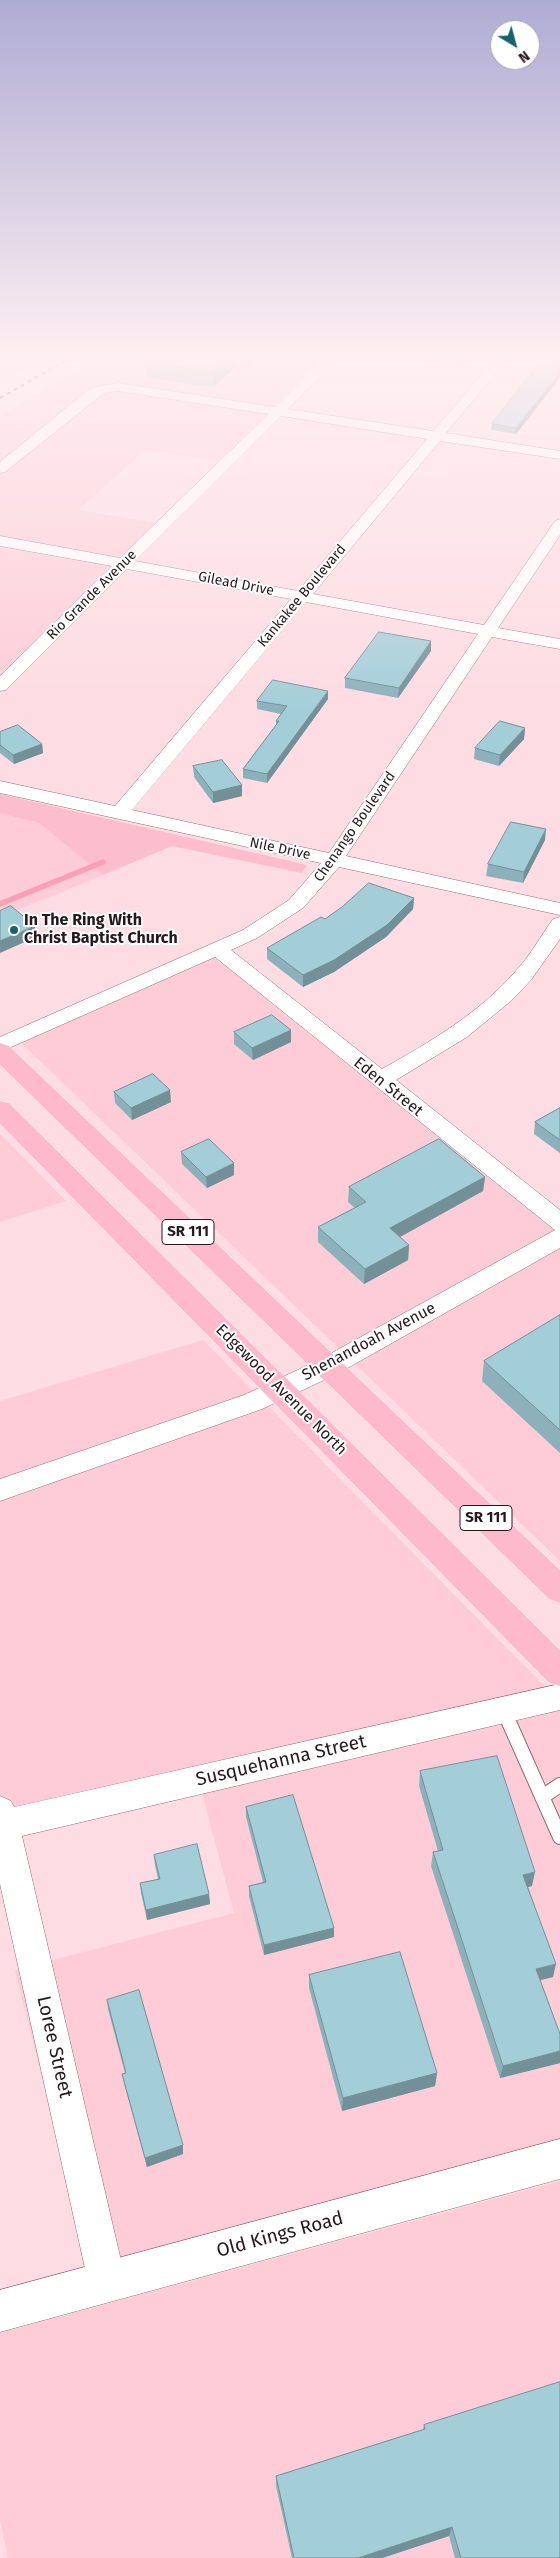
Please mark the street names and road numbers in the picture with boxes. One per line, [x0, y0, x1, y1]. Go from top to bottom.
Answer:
street label: Kankakee Boulevard [254, 541, 350, 651]
street label: Rio Grande Avenue [44, 547, 140, 643]
street label: Gilead Drive [197, 568, 275, 600]
street label: Chenango Boulevard [311, 769, 399, 885]
street label: Nile Drive [248, 834, 312, 864]
street label: Eden Street [349, 1053, 427, 1121]
road number: SR 111 [162, 1220, 214, 1244]
street label: Shenandoah Avenue [299, 1299, 439, 1385]
street label: Edgewood Avenue North [211, 1320, 351, 1460]
road number: SR 111 [460, 1506, 512, 1530]
street label: Susquehanna Street [194, 1730, 368, 1792]
street label: Loree Street [31, 1994, 77, 2100]
street label: Old Kings Road [214, 2207, 346, 2263]

